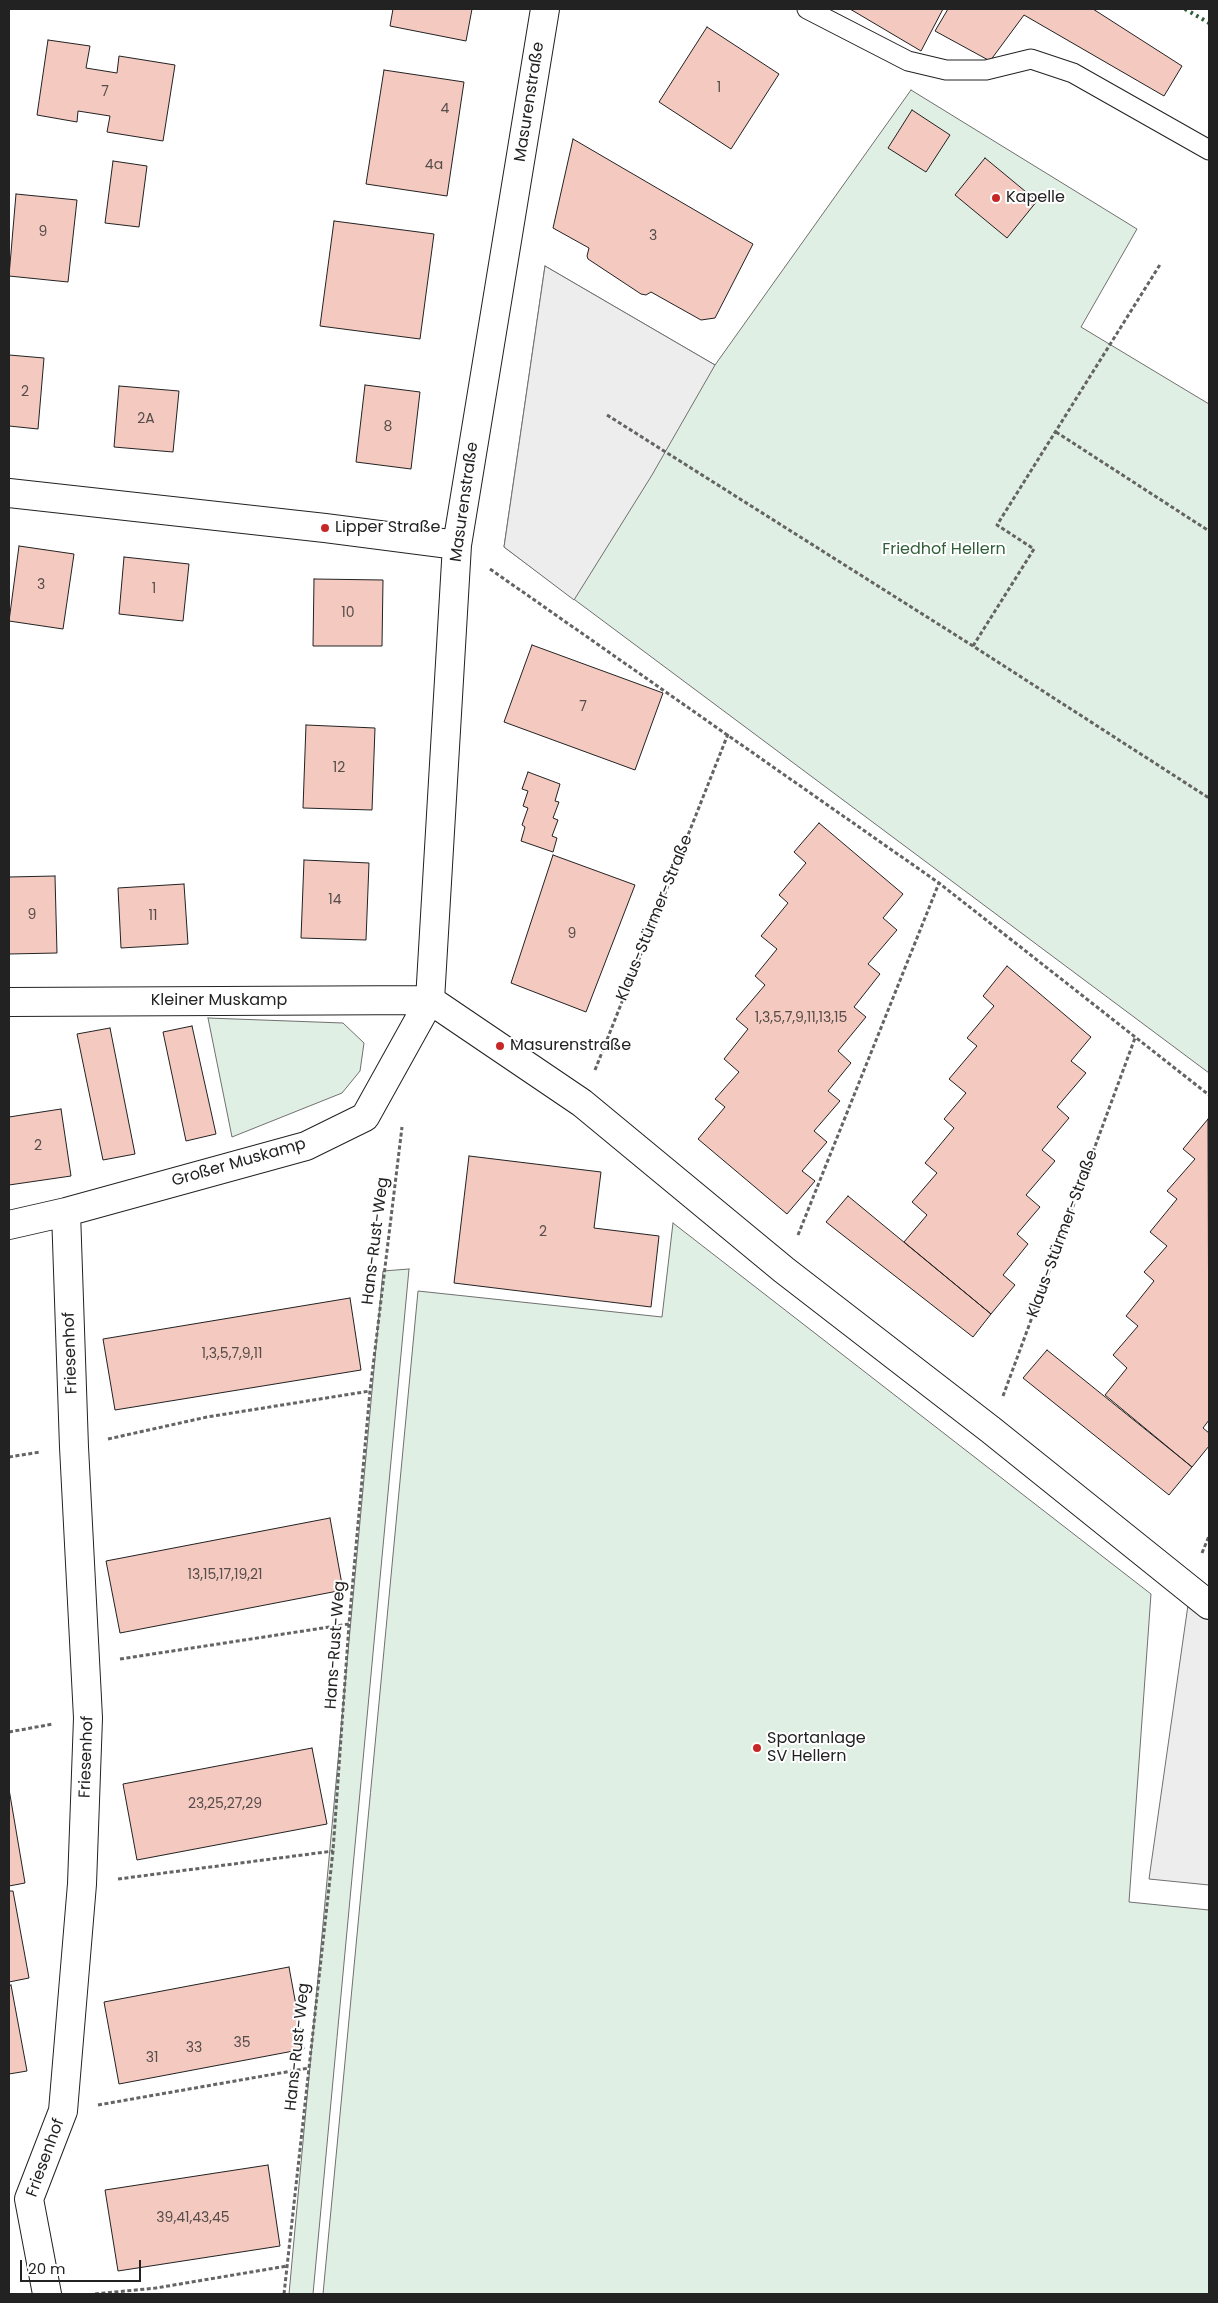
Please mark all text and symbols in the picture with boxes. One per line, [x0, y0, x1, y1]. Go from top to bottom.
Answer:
street label: Masurenstraße [511, 41, 549, 163]
house number: 1 [717, 80, 721, 96]
house number: 7 [101, 84, 109, 100]
house number: 4 [441, 101, 449, 117]
house number: 4a [425, 157, 443, 173]
place label: Kapelle [1006, 188, 1065, 208]
marker: Kapelle [990, 192, 1002, 204]
house number: 9 [39, 224, 47, 240]
house number: 3 [649, 228, 657, 244]
house number: 2 [21, 384, 29, 400]
house number: 2A [137, 411, 155, 427]
house number: 8 [384, 419, 392, 435]
street label: Masurenstraße [447, 441, 483, 563]
place label: Lipper Straße [335, 518, 440, 538]
marker: Lipper Straße [319, 522, 331, 534]
park label: Friedhof Hellern [882, 540, 1006, 560]
house number: 3 [37, 577, 45, 593]
house number: 1 [152, 581, 156, 597]
house number: 10 [341, 605, 355, 621]
house number: 7 [579, 699, 587, 715]
house number: 12 [333, 760, 345, 776]
street label: Klaus-Stürmer-Straße [613, 832, 697, 1004]
house number: 14 [328, 892, 342, 908]
house number: 9 [28, 907, 36, 923]
house number: 11 [149, 908, 157, 924]
house number: 9 [568, 926, 576, 942]
street label: Kleiner Muskamp [151, 991, 287, 1011]
house number: 1,3,5,7,9,11,13,15 [755, 1010, 847, 1026]
place label: Masurenstraße [510, 1036, 631, 1056]
marker: Masurenstraße [494, 1040, 506, 1052]
street label: Großer Muskamp [170, 1135, 308, 1191]
house number: 2 [34, 1138, 42, 1154]
street label: Klaus-Stürmer-Straße [1024, 1147, 1102, 1321]
street label: Hans-Rust-Weg [359, 1176, 393, 1306]
house number: 2 [539, 1224, 547, 1240]
street label: Friesenhof [60, 1312, 82, 1394]
house number: 1,3,5,7,9,11 [202, 1346, 262, 1362]
house number: 13,15,17,19,21 [187, 1567, 263, 1583]
street label: Hans-Rust-Weg [322, 1580, 350, 1710]
street label: Friesenhof [76, 1716, 98, 1798]
place label: Sportanlage SV Hellern [767, 1729, 866, 1767]
marker: Sportanlage SV Hellern [751, 1742, 763, 1754]
house number: 23,25,27,29 [188, 1796, 262, 1812]
street label: Hans-Rust-Weg [282, 1982, 314, 2112]
house number: 35 [233, 2035, 251, 2051]
house number: 33 [186, 2040, 202, 2056]
house number: 31 [146, 2050, 158, 2066]
street label: Friesenhof [23, 2116, 69, 2200]
house number: 39,41,43,45 [156, 2210, 230, 2226]
scale bar [22, 2250, 144, 2282]
text: 20 m [28, 2258, 66, 2279]

